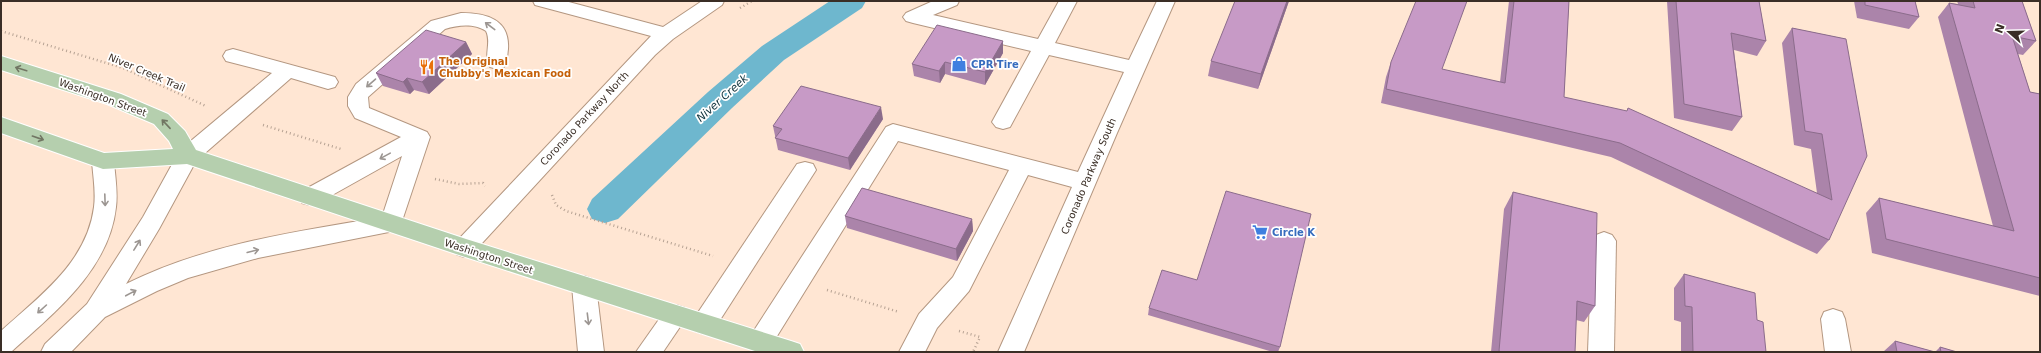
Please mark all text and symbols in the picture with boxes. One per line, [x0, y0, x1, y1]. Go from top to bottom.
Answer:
north arrow [1989, 12, 2029, 52]
one-way arrow [485, 22, 496, 31]
text: N [1992, 22, 2008, 35]
street label: Niver Creek Trail [107, 51, 187, 94]
shop icon: CPR Tire [950, 55, 968, 73]
place label: The Original Chubby's Mexican Food [439, 56, 571, 79]
restaurant icon: The Original Chubby's Mexican Food [418, 58, 436, 76]
place label: CPR Tire [971, 59, 1019, 70]
one-way arrow [14, 65, 27, 72]
street label: Coronado Parkway North [538, 69, 631, 168]
water label: Niver Creek [694, 71, 751, 125]
street label: Washington Street [58, 77, 148, 118]
one-way arrow [365, 78, 376, 87]
street label: Coronado Parkway South [1059, 116, 1118, 236]
one-way arrow [161, 119, 171, 129]
one-way arrow [31, 135, 44, 142]
one-way arrow [379, 153, 391, 160]
one-way arrow [101, 193, 108, 206]
supermarket icon: Circle K [1251, 223, 1269, 241]
place label: Circle K [1272, 227, 1316, 238]
street label: Washington Street [443, 237, 535, 276]
one-way arrow [134, 239, 142, 251]
one-way arrow [247, 247, 260, 254]
one-way arrow [125, 288, 137, 296]
one-way arrow [37, 304, 47, 313]
one-way arrow [584, 312, 591, 325]

